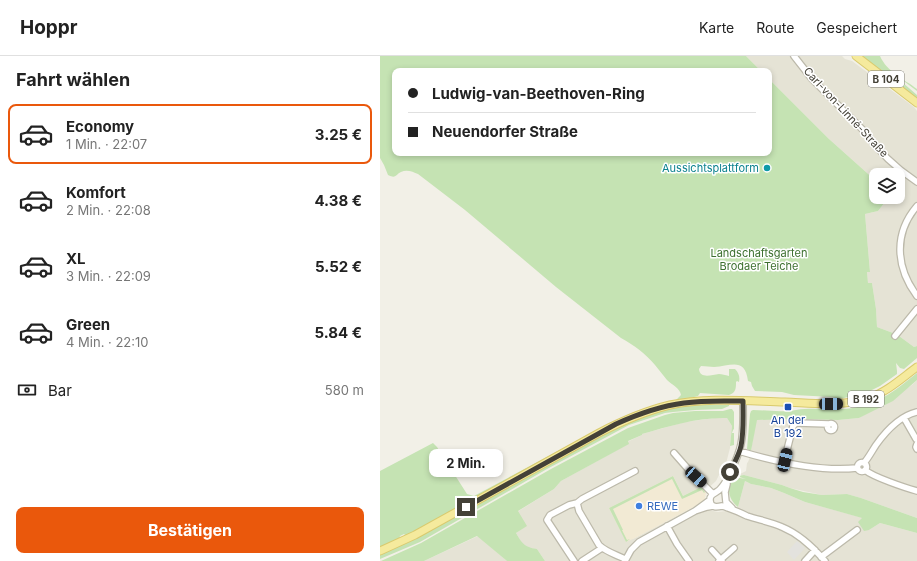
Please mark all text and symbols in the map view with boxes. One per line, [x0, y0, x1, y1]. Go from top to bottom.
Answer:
text: Hoppr [20, 16, 78, 39]
text: Karte [699, 19, 734, 36]
text: Route [756, 19, 794, 36]
text: Gespeichert [816, 19, 897, 36]
street label: Carl-von-Linné-Straße [801, 64, 891, 160]
text: Fahrt wählen [16, 69, 130, 90]
road number: B 104 [868, 71, 904, 87]
text: Ludwig-van-Beethoven-Ring [432, 84, 645, 103]
icon: car [18, 116, 54, 152]
text: Economy [66, 117, 134, 136]
text: Neuendorfer Straße [432, 122, 578, 141]
text: 3.25 € [315, 125, 362, 144]
text: 1 Min. · 22:07 [66, 136, 147, 152]
place label: Aussichtsplattform [662, 161, 759, 175]
marker: Aussichtsplattform [762, 163, 772, 173]
map controls [869, 168, 905, 204]
button: layers [869, 168, 905, 204]
icon: car [18, 182, 54, 218]
text: Komfort [66, 183, 126, 202]
text: 4.38 € [314, 191, 362, 210]
text: 2 Min. · 22:08 [66, 202, 151, 218]
park label: Landschaftsgarten Brodaer Teiche [710, 246, 808, 273]
icon: car [18, 248, 54, 284]
text: XL [66, 249, 86, 268]
text: 5.52 € [315, 257, 362, 276]
text: 3 Min. · 22:09 [66, 268, 151, 284]
icon: car [18, 314, 54, 350]
text: Green [66, 315, 110, 334]
text: 5.84 € [314, 323, 362, 342]
text: 4 Min. · 22:10 [66, 334, 149, 350]
icon: cash [16, 379, 38, 401]
text: Bar [48, 381, 72, 400]
text: 580 m [325, 382, 364, 398]
road number: B 192 [848, 391, 884, 407]
car [819, 398, 843, 410]
marker: An der B 192 [783, 402, 793, 412]
place label: An der B 192 [771, 413, 805, 440]
car [776, 447, 794, 473]
callout: 2 Min. [429, 449, 503, 477]
text: 2 Min. [446, 455, 486, 471]
route start [721, 463, 739, 481]
car [683, 465, 709, 489]
route end [457, 498, 475, 516]
place label: REWE [647, 499, 678, 513]
marker: REWE [634, 501, 644, 511]
button: Bestätigen [16, 507, 364, 553]

